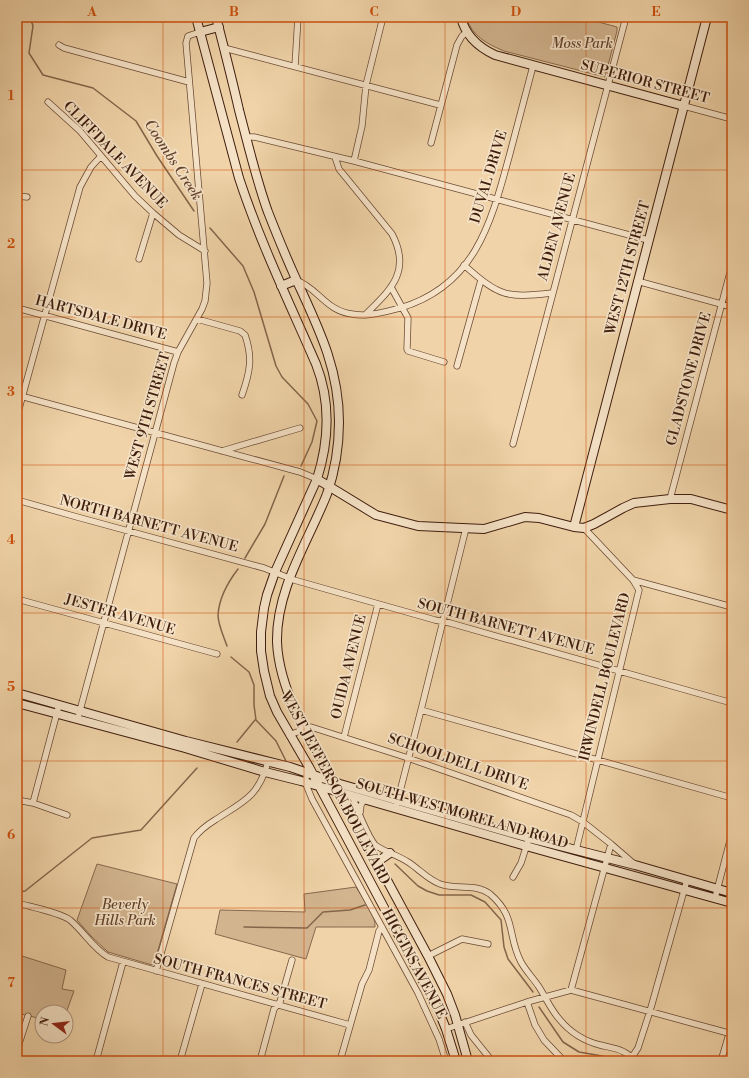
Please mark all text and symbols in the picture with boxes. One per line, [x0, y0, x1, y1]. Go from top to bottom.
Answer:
text: A [86, 4, 97, 20]
text: B [229, 4, 239, 20]
text: C [369, 4, 379, 20]
text: D [511, 4, 521, 20]
text: E [651, 4, 661, 20]
park label: Moss Park [551, 35, 613, 53]
street label: SUPERIOR STREET [579, 56, 711, 108]
text: 1 [8, 88, 15, 104]
street label: CLIFFDALE AVENUE [59, 98, 171, 212]
water label: Coombs Creek [140, 116, 206, 204]
street label: DUVAL DRIVE [466, 128, 512, 226]
street label: ALDEN AVENUE [534, 171, 580, 284]
street label: WEST 12TH STREET [601, 199, 655, 338]
text: 2 [7, 236, 15, 252]
street label: HARTSDALE DRIVE [33, 292, 169, 344]
street label: GLADSTONE DRIVE [663, 310, 715, 448]
street label: WEST 9TH STREET [121, 350, 175, 483]
text: 3 [7, 384, 15, 400]
street label: NORTH BARNETT AVENUE [58, 491, 240, 557]
text: 4 [7, 532, 16, 548]
street label: JESTER AVENUE [62, 590, 177, 639]
street label: IRWINDELL BOULEVARD [575, 591, 635, 763]
street label: SOUTH BARNETT AVENUE [415, 595, 597, 659]
street label: OUIDA AVENUE [327, 613, 371, 721]
text: 5 [7, 679, 15, 695]
street label: WEST JEFFERSON BOULEVARD [276, 687, 394, 888]
street label: SCHOOLDELL DRIVE [385, 729, 531, 795]
street label: SOUTH WESTMORELAND ROAD [354, 775, 570, 853]
text: 6 [7, 827, 15, 843]
park label: Beverly Hills Park [93, 896, 156, 930]
street label: HIGGINS AVENUE [377, 906, 451, 1022]
street label: SOUTH FRANCES STREET [151, 950, 329, 1014]
text: 7 [7, 975, 15, 991]
north arrow [34, 1004, 74, 1044]
text: N [37, 1015, 53, 1028]

